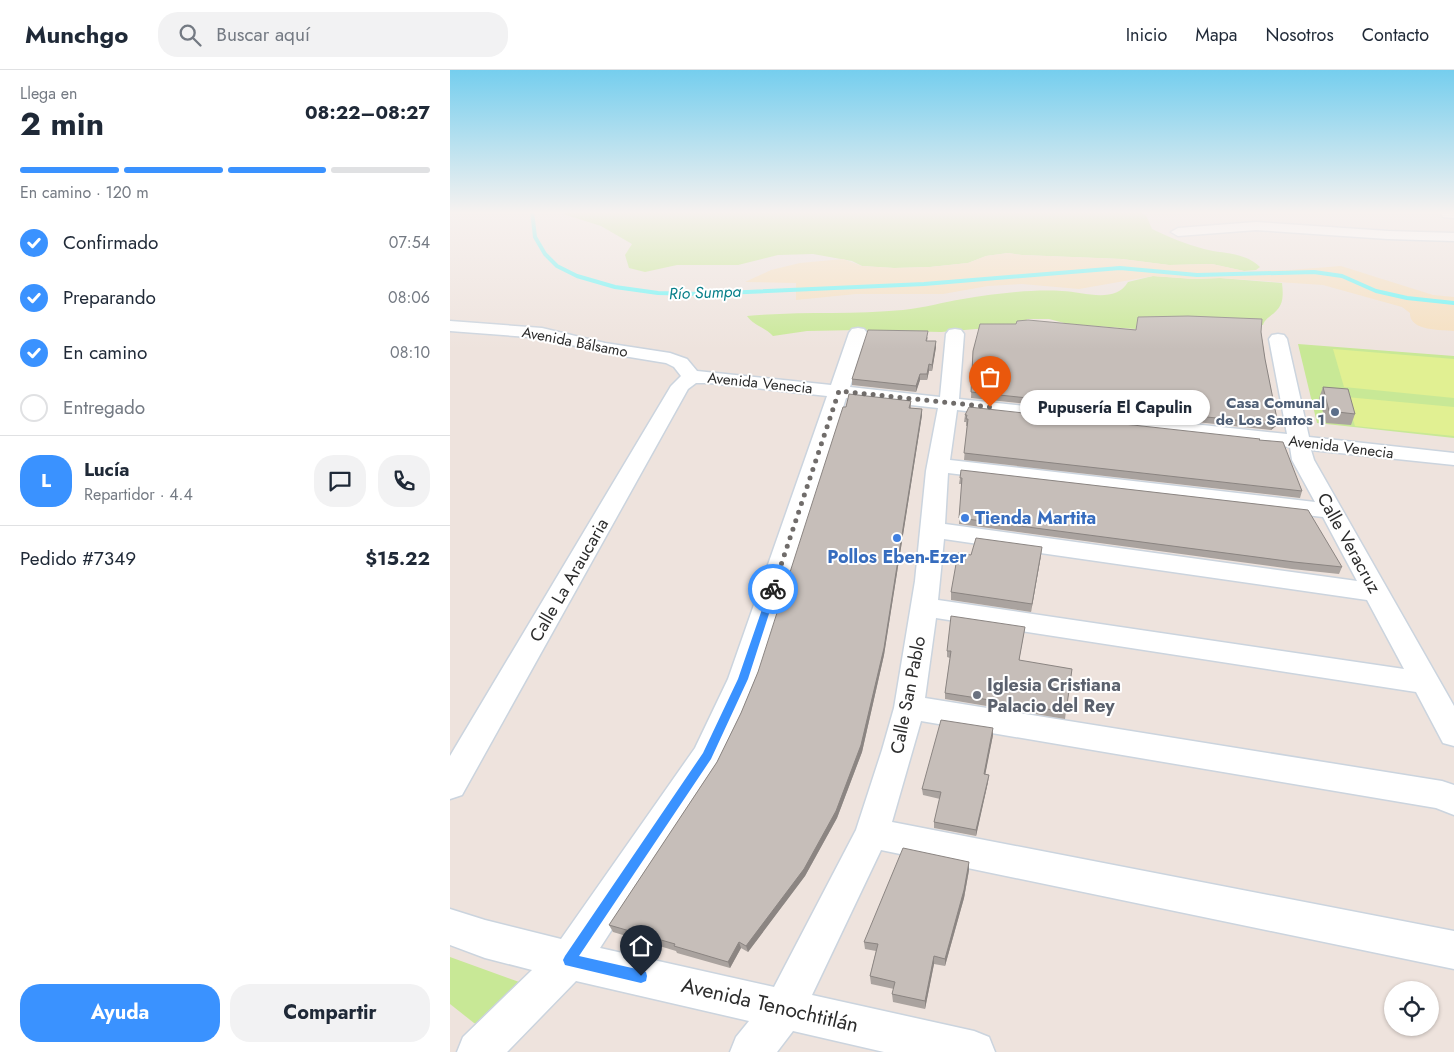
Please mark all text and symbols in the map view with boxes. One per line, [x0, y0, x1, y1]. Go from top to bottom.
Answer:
search box [158, 12, 508, 57]
text: Munchgo [25, 17, 128, 52]
icon: search [176, 21, 204, 49]
text: Buscar aquí [216, 21, 310, 48]
text: Inicio [1126, 22, 1167, 48]
text: Mapa [1195, 22, 1237, 48]
text: Nosotros [1265, 22, 1334, 48]
text: Contacto [1362, 22, 1429, 48]
text: Llega en [20, 82, 77, 105]
text: 08:22–08:27 [305, 99, 430, 126]
text: 2 min [20, 101, 104, 147]
text: En camino · 120 m [20, 181, 149, 204]
icon: check [20, 229, 48, 257]
text: Confirmado [63, 229, 158, 256]
text: 07:54 [389, 231, 430, 254]
water label: Río Sumpa [668, 280, 742, 305]
icon: check [20, 284, 48, 312]
text: Preparando [63, 284, 156, 311]
text: 08:06 [388, 286, 430, 309]
street label: Avenida Bálsamo [520, 321, 630, 363]
icon: check [20, 339, 48, 367]
text: En camino [63, 339, 147, 366]
text: 08:10 [390, 341, 430, 364]
pin [969, 356, 1011, 407]
icon: bag [976, 363, 1004, 391]
street label: Avenida Venecia [706, 367, 814, 399]
callout: Pupusería El Capulin [1020, 390, 1210, 424]
place label: Casa Comunal de Los Santos 1 [1216, 392, 1325, 431]
text: Entregado [63, 394, 145, 421]
text: Pupusería El Capulin [1038, 396, 1192, 419]
marker: Casa Comunal de Los Santos 1 [1329, 406, 1341, 418]
street label: Avenida Venecia [1287, 430, 1395, 464]
button: chat [314, 455, 366, 507]
button: phone [378, 455, 430, 507]
text: Lucía [84, 456, 129, 483]
text: L [41, 467, 51, 494]
text: Repartidor · 4.4 [84, 483, 193, 506]
street label: Calle Veracruz [1311, 488, 1388, 598]
place label: Tienda Martita [975, 505, 1096, 531]
marker: Tienda Martita [959, 512, 971, 524]
street label: Calle La Araucaria [523, 513, 615, 647]
marker: Pollos Eben-Ezer [891, 532, 903, 544]
place label: Pollos Eben-Ezer [827, 544, 967, 570]
text: Pedido #7349 [20, 545, 136, 572]
text: $15.22 [365, 545, 430, 572]
courier [748, 564, 798, 614]
icon: bike [759, 575, 787, 603]
street label: Calle San Pablo [884, 634, 932, 756]
place label: Iglesia Cristiana Palacio del Rey [987, 672, 1121, 719]
marker: Iglesia Cristiana Palacio del Rey [971, 689, 983, 701]
pin [620, 925, 662, 976]
icon: home [627, 932, 655, 960]
street label: Avenida Tenochtitlán [678, 970, 862, 1040]
map controls [1384, 981, 1439, 1036]
button: locate [1384, 981, 1439, 1036]
button: Ayuda [20, 984, 220, 1042]
button: Compartir [230, 984, 430, 1042]

